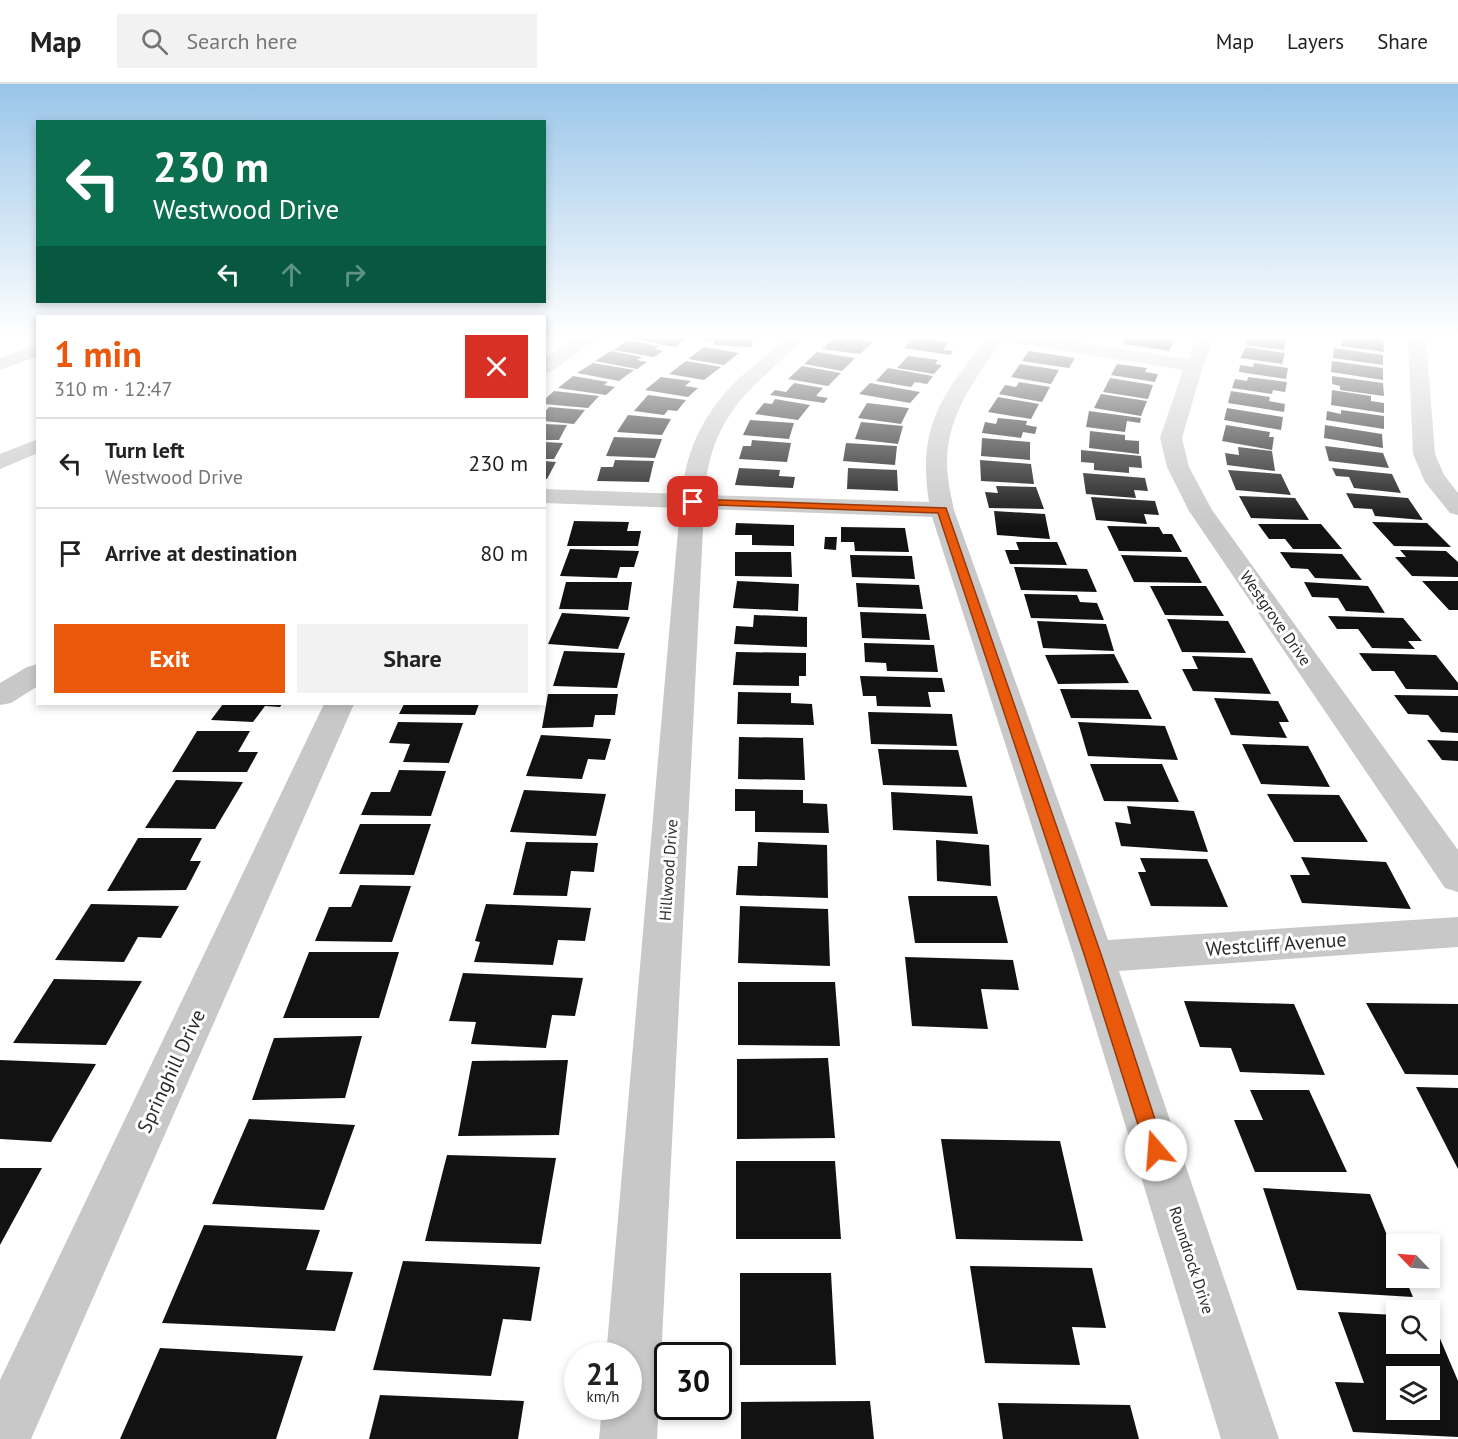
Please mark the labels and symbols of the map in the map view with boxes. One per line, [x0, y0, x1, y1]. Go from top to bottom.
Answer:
pin [667, 476, 718, 527]
street label: Westgrove Drive [1236, 567, 1316, 669]
street label: Hillwood Drive [654, 818, 682, 922]
street label: Westcliff Avenue [1205, 926, 1347, 962]
street label: Springhill Drive [131, 1005, 211, 1137]
position arrow [1124, 1118, 1188, 1182]
street label: Roundrock Drive [1165, 1204, 1219, 1316]
north arrow [1386, 1234, 1440, 1288]
speed limit sign: 30 [654, 1342, 732, 1420]

